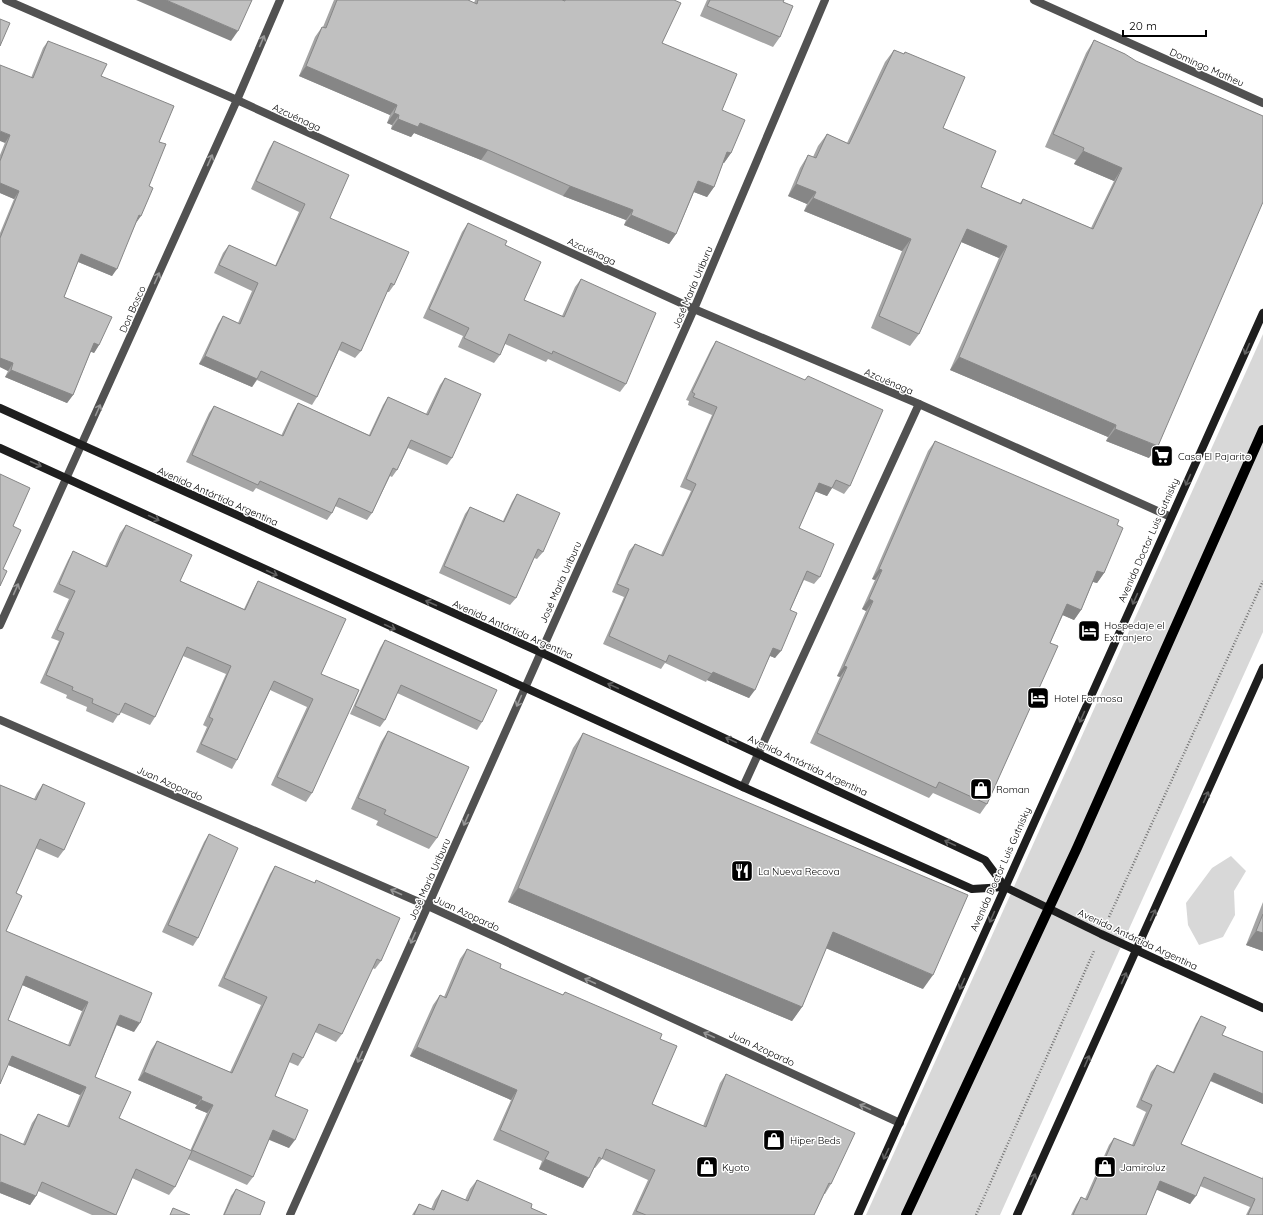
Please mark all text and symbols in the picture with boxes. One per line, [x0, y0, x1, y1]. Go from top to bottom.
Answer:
scale bar [1123, 12, 1206, 38]
text: 20 m [1129, 18, 1157, 33]
one-way arrow [259, 35, 267, 47]
street label: Domingo Matheu [1168, 45, 1246, 90]
street label: Azcuénaga [271, 101, 323, 134]
one-way arrow [207, 154, 214, 166]
street label: Azcuénaga [566, 235, 618, 268]
street label: José María Uriburu [669, 244, 716, 330]
one-way arrow [154, 273, 161, 285]
street label: Don Bosco [116, 284, 149, 335]
one-way arrow [1243, 342, 1250, 354]
street label: Azcuénaga [862, 365, 915, 398]
one-way arrow [95, 404, 102, 416]
supermarket icon: Casa El Pajarito [1149, 443, 1175, 469]
place label: Casa El Pajarito [1178, 450, 1251, 463]
one-way arrow [29, 461, 41, 469]
street label: Avenida Antártida Argentina [155, 464, 280, 529]
one-way arrow [1184, 474, 1191, 486]
street label: Avenida Doctor Luis Gutnisky [1115, 476, 1182, 604]
one-way arrow [147, 515, 159, 523]
street label: José María Uriburu [537, 539, 584, 625]
one-way arrow [266, 569, 278, 577]
one-way arrow [13, 583, 20, 595]
one-way arrow [1131, 592, 1138, 604]
street label: Avenida Antártida Argentina [450, 597, 575, 662]
one-way arrow [425, 599, 437, 606]
hotel icon: Hospedaje el Extranjero [1076, 618, 1102, 644]
place label: Hospedaje el Extranjero [1104, 619, 1165, 644]
one-way arrow [384, 624, 396, 631]
one-way arrow [607, 682, 619, 689]
hotel icon: Hotel Formosa [1025, 685, 1051, 711]
place label: Hotel Formosa [1054, 692, 1123, 705]
one-way arrow [515, 695, 522, 707]
one-way arrow [1077, 711, 1085, 723]
street label: Avenida Antártida Argentina [746, 732, 870, 799]
one-way arrow [725, 736, 737, 743]
street label: Juan Azopardo [135, 763, 205, 804]
shop icon: Roman [968, 776, 994, 802]
place label: Roman [996, 783, 1030, 796]
one-way arrow [1203, 791, 1210, 803]
street label: Avenida Doctor Luis Gutnisky [967, 805, 1034, 933]
one-way arrow [462, 813, 469, 825]
street label: José María Uriburu [406, 836, 453, 922]
one-way arrow [944, 839, 956, 846]
restaurant icon: La Nueva Recova [729, 858, 755, 884]
place label: La Nueva Recova [758, 865, 840, 878]
one-way arrow [390, 888, 402, 895]
street label: Juan Azopardo [432, 893, 502, 934]
street label: Avenida Antártida Argentina [1076, 906, 1200, 973]
one-way arrow [1150, 909, 1157, 921]
one-way arrow [987, 911, 995, 923]
one-way arrow [409, 932, 416, 944]
one-way arrow [1121, 972, 1128, 984]
one-way arrow [585, 977, 597, 984]
one-way arrow [958, 977, 965, 989]
street label: Juan Azopardo [727, 1028, 797, 1069]
one-way arrow [703, 1031, 715, 1038]
one-way arrow [356, 1051, 363, 1063]
one-way arrow [1083, 1055, 1091, 1067]
one-way arrow [859, 1103, 871, 1110]
shop icon: Hiper Beds [761, 1127, 787, 1153]
place label: Hiper Beds [790, 1134, 841, 1147]
one-way arrow [882, 1147, 889, 1159]
shop icon: Kyoto [694, 1154, 720, 1180]
shop icon: Jamiroluz [1092, 1154, 1118, 1180]
place label: Kyoto [722, 1161, 750, 1174]
place label: Jamiroluz [1120, 1161, 1166, 1174]
one-way arrow [1030, 1174, 1037, 1186]

